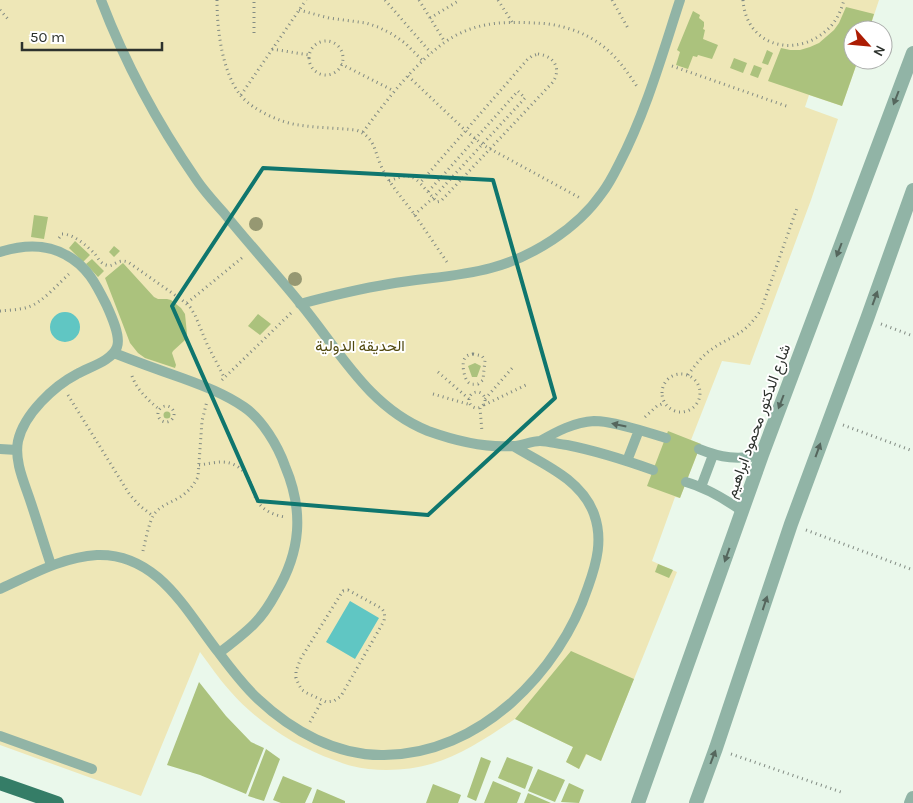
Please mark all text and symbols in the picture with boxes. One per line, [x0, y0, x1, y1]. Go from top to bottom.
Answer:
scale bar [22, 20, 162, 52]
north arrow [843, 20, 893, 70]
text: 50 m [30, 28, 65, 46]
text: N [869, 42, 889, 59]
one-way arrow [892, 91, 900, 106]
one-way arrow [835, 243, 843, 258]
one-way arrow [872, 290, 879, 305]
park label: الحديقة الدولية [315, 337, 405, 355]
street label: شارع الدكتور محمود ابراهيم [722, 341, 796, 501]
one-way arrow [777, 395, 784, 410]
one-way arrow [610, 421, 626, 429]
one-way arrow [814, 442, 822, 457]
one-way arrow [723, 548, 730, 563]
one-way arrow [761, 596, 769, 611]
one-way arrow [710, 750, 717, 765]

